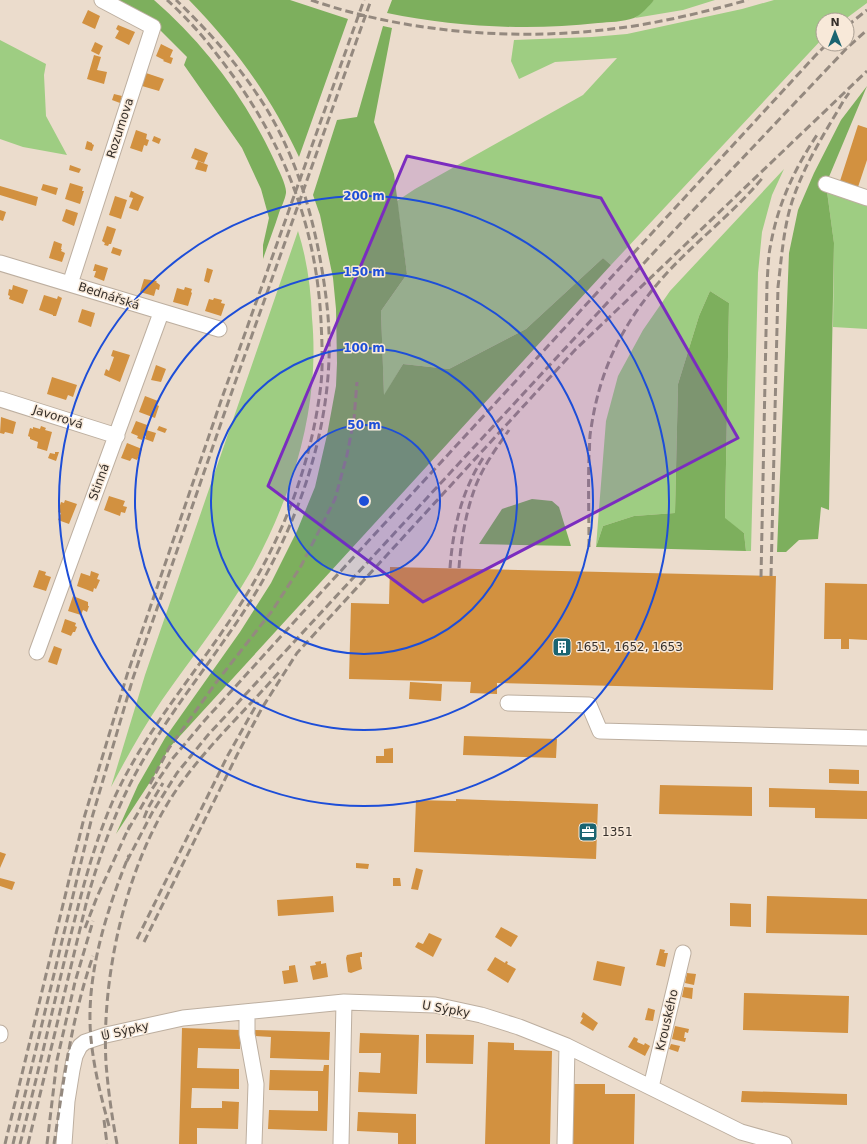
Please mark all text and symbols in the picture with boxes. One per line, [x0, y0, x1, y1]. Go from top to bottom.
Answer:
north arrow [815, 12, 855, 52]
text: N [830, 16, 840, 29]
street label: Rozumova [104, 96, 136, 160]
text: 200 m [343, 189, 385, 203]
text: 150 m [343, 265, 385, 279]
street label: Bednářská [77, 280, 141, 312]
text: 100 m [343, 341, 385, 355]
street label: Javorová [30, 402, 85, 432]
text: 50 m [347, 418, 381, 432]
street label: Stinná [86, 462, 112, 502]
centre of rings [357, 494, 371, 508]
building icon: 1651, 1652, 1653 [551, 636, 573, 658]
place label: 1651, 1652, 1653 [576, 640, 683, 654]
office icon: 1351 [577, 821, 599, 843]
place label: 1351 [602, 825, 633, 839]
street label: Krouského [653, 988, 681, 1052]
street label: U Sýpky [421, 998, 471, 1020]
street label: U Sýpky [100, 1019, 150, 1043]

